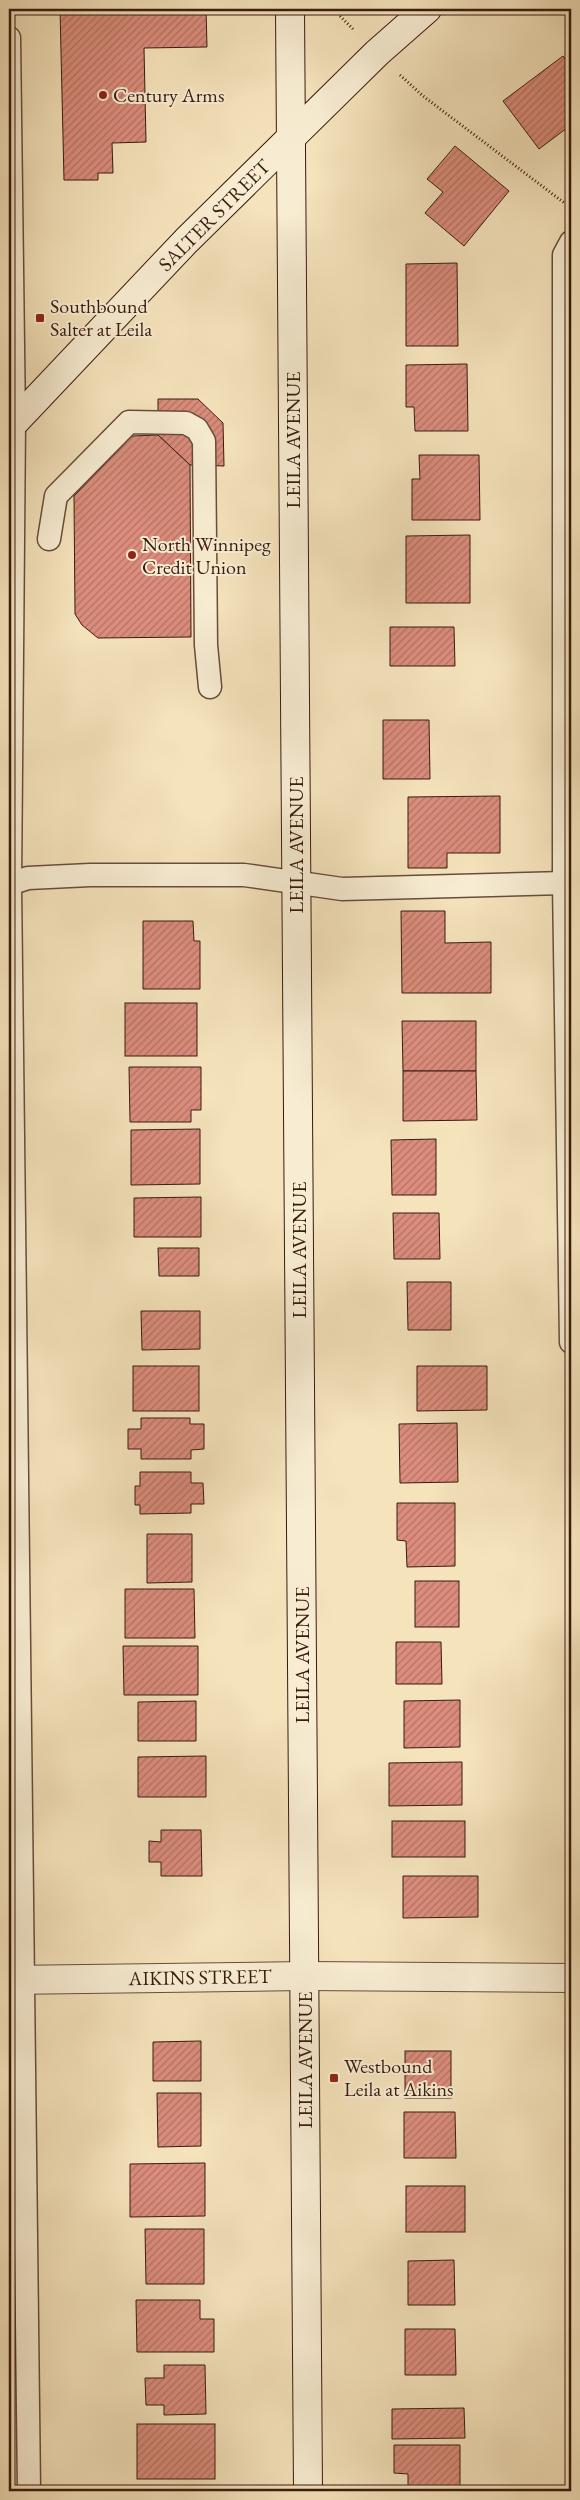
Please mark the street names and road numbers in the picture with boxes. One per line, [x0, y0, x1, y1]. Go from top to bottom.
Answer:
street label: SALTER STREET [152, 153, 276, 277]
street label: LEILA AVENUE [280, 372, 306, 508]
street label: LEILA AVENUE [283, 777, 309, 913]
street label: LEILA AVENUE [286, 1182, 312, 1318]
street label: LEILA AVENUE [289, 1587, 315, 1723]
street label: AIKINS STREET [127, 1963, 272, 1991]
street label: LEILA AVENUE [292, 1992, 318, 2128]

